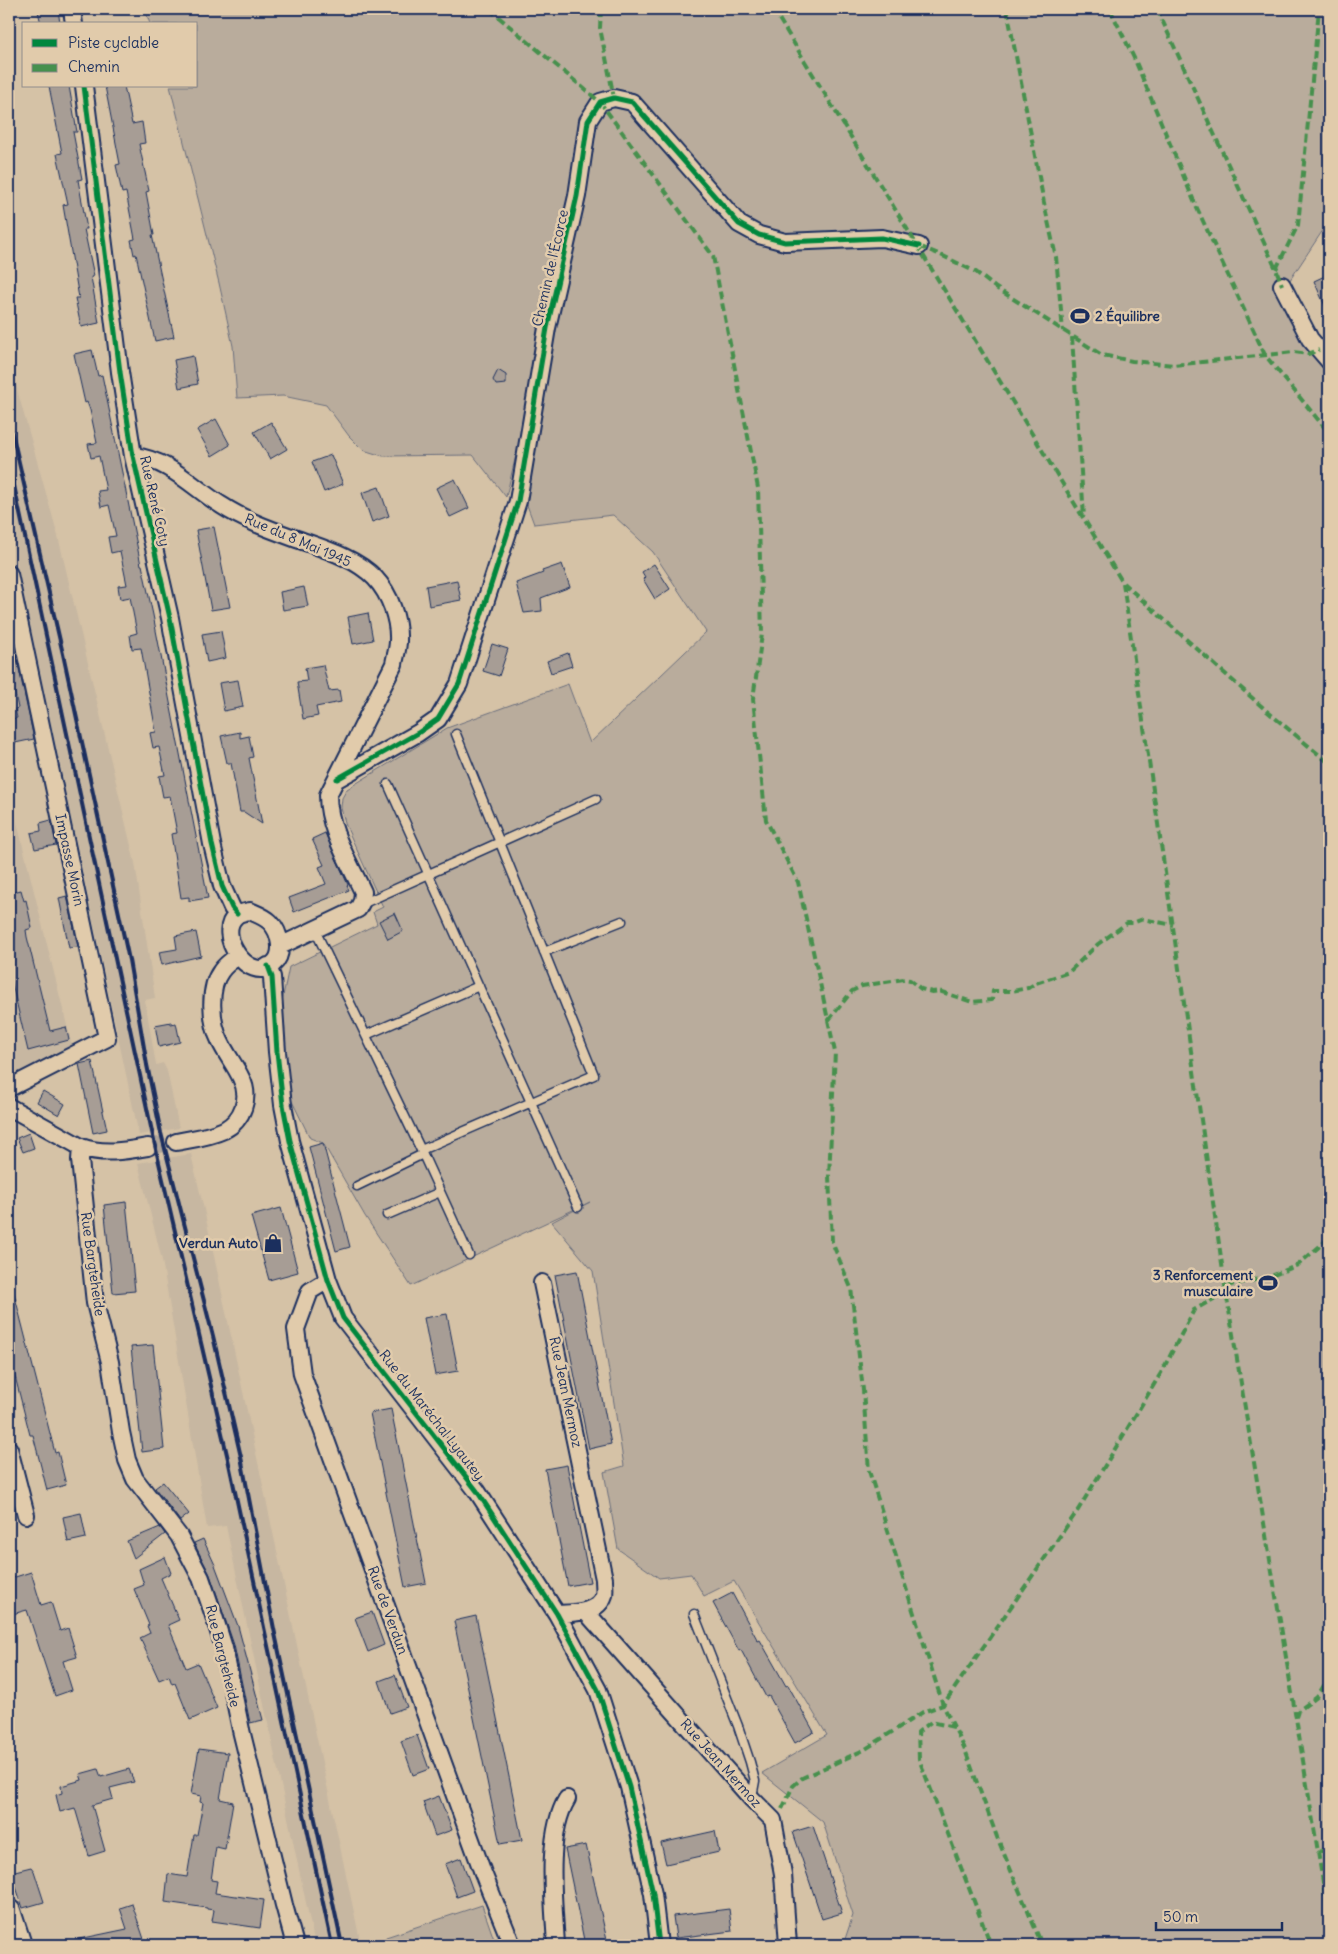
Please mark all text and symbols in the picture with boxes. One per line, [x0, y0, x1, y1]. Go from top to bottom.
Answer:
legend [22, 22, 198, 88]
text: Piste cyclable [68, 33, 159, 52]
text: Chemin [68, 57, 120, 76]
street label: Chemin de l'Écorce [528, 208, 572, 328]
sports icon: 2 Équilibre [1069, 305, 1091, 327]
place label: 2 Équilibre [1095, 307, 1160, 325]
street label: Rue René Coty [136, 454, 174, 548]
street label: Rue du 8 Mai 1945 [242, 509, 354, 571]
street label: Impasse Morin [51, 812, 89, 908]
street label: Rue Bargteheide [77, 1211, 109, 1317]
shop icon: Verdun Auto [262, 1232, 284, 1254]
place label: Verdun Auto [179, 1234, 258, 1252]
place label: 3 Renforcement musculaire [1153, 1266, 1253, 1300]
sports icon: 3 Renforcement musculaire [1257, 1272, 1279, 1294]
street label: Rue Jean Mermoz [545, 1335, 587, 1449]
street label: Rue du Maréchal Lyautey [375, 1346, 489, 1484]
street label: Rue de Verdun [364, 1563, 412, 1657]
street label: Rue Bargteheide [202, 1603, 244, 1709]
street label: Rue Jean Mermoz [676, 1715, 766, 1811]
scale bar [1156, 1899, 1282, 1931]
text: 50 m [1163, 1907, 1198, 1926]

